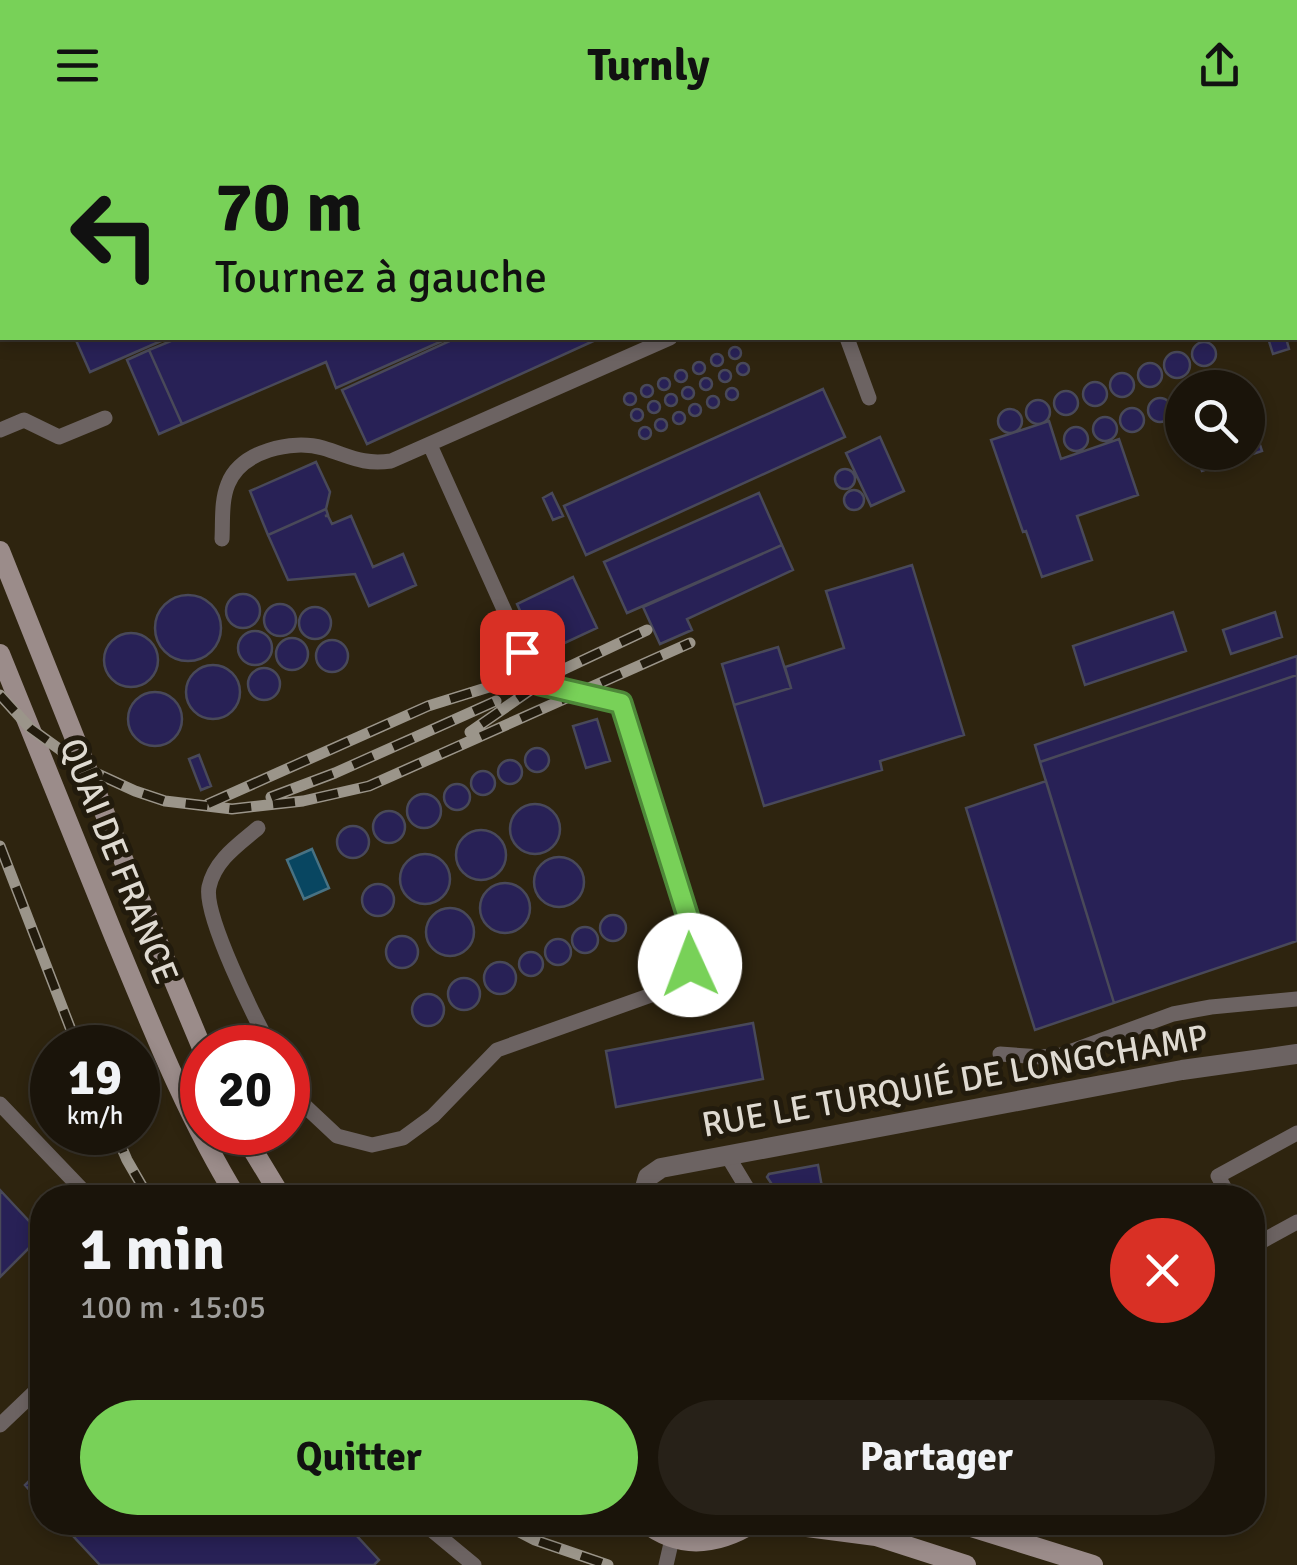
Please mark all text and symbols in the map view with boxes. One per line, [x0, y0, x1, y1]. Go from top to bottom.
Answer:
icon: menu [50, 38, 105, 93]
text: Turnly [587, 38, 710, 93]
icon: share [1192, 38, 1247, 93]
text: 70 m [215, 164, 363, 250]
icon: left [50, 170, 180, 300]
text: Tournez à gauche [215, 250, 547, 305]
map controls [1165, 370, 1265, 470]
button: search [1165, 370, 1265, 470]
pin [480, 610, 565, 695]
icon: arrive [495, 625, 550, 680]
street label: QUAI DE FRANCE [50, 732, 188, 990]
position arrow [638, 913, 742, 1017]
street label: RUE LE TURQUIÉ DE LONGCHAMP [699, 1015, 1211, 1147]
speed limit sign: 20 [180, 1025, 310, 1155]
text: 19 [68, 1047, 122, 1109]
text: km/h [67, 1100, 123, 1131]
text: 1 min [80, 1213, 225, 1287]
button: close [1110, 1218, 1215, 1323]
text: 100 m · 15:05 [80, 1288, 266, 1327]
button: Quitter [80, 1400, 638, 1515]
button: Partager [658, 1400, 1215, 1515]

